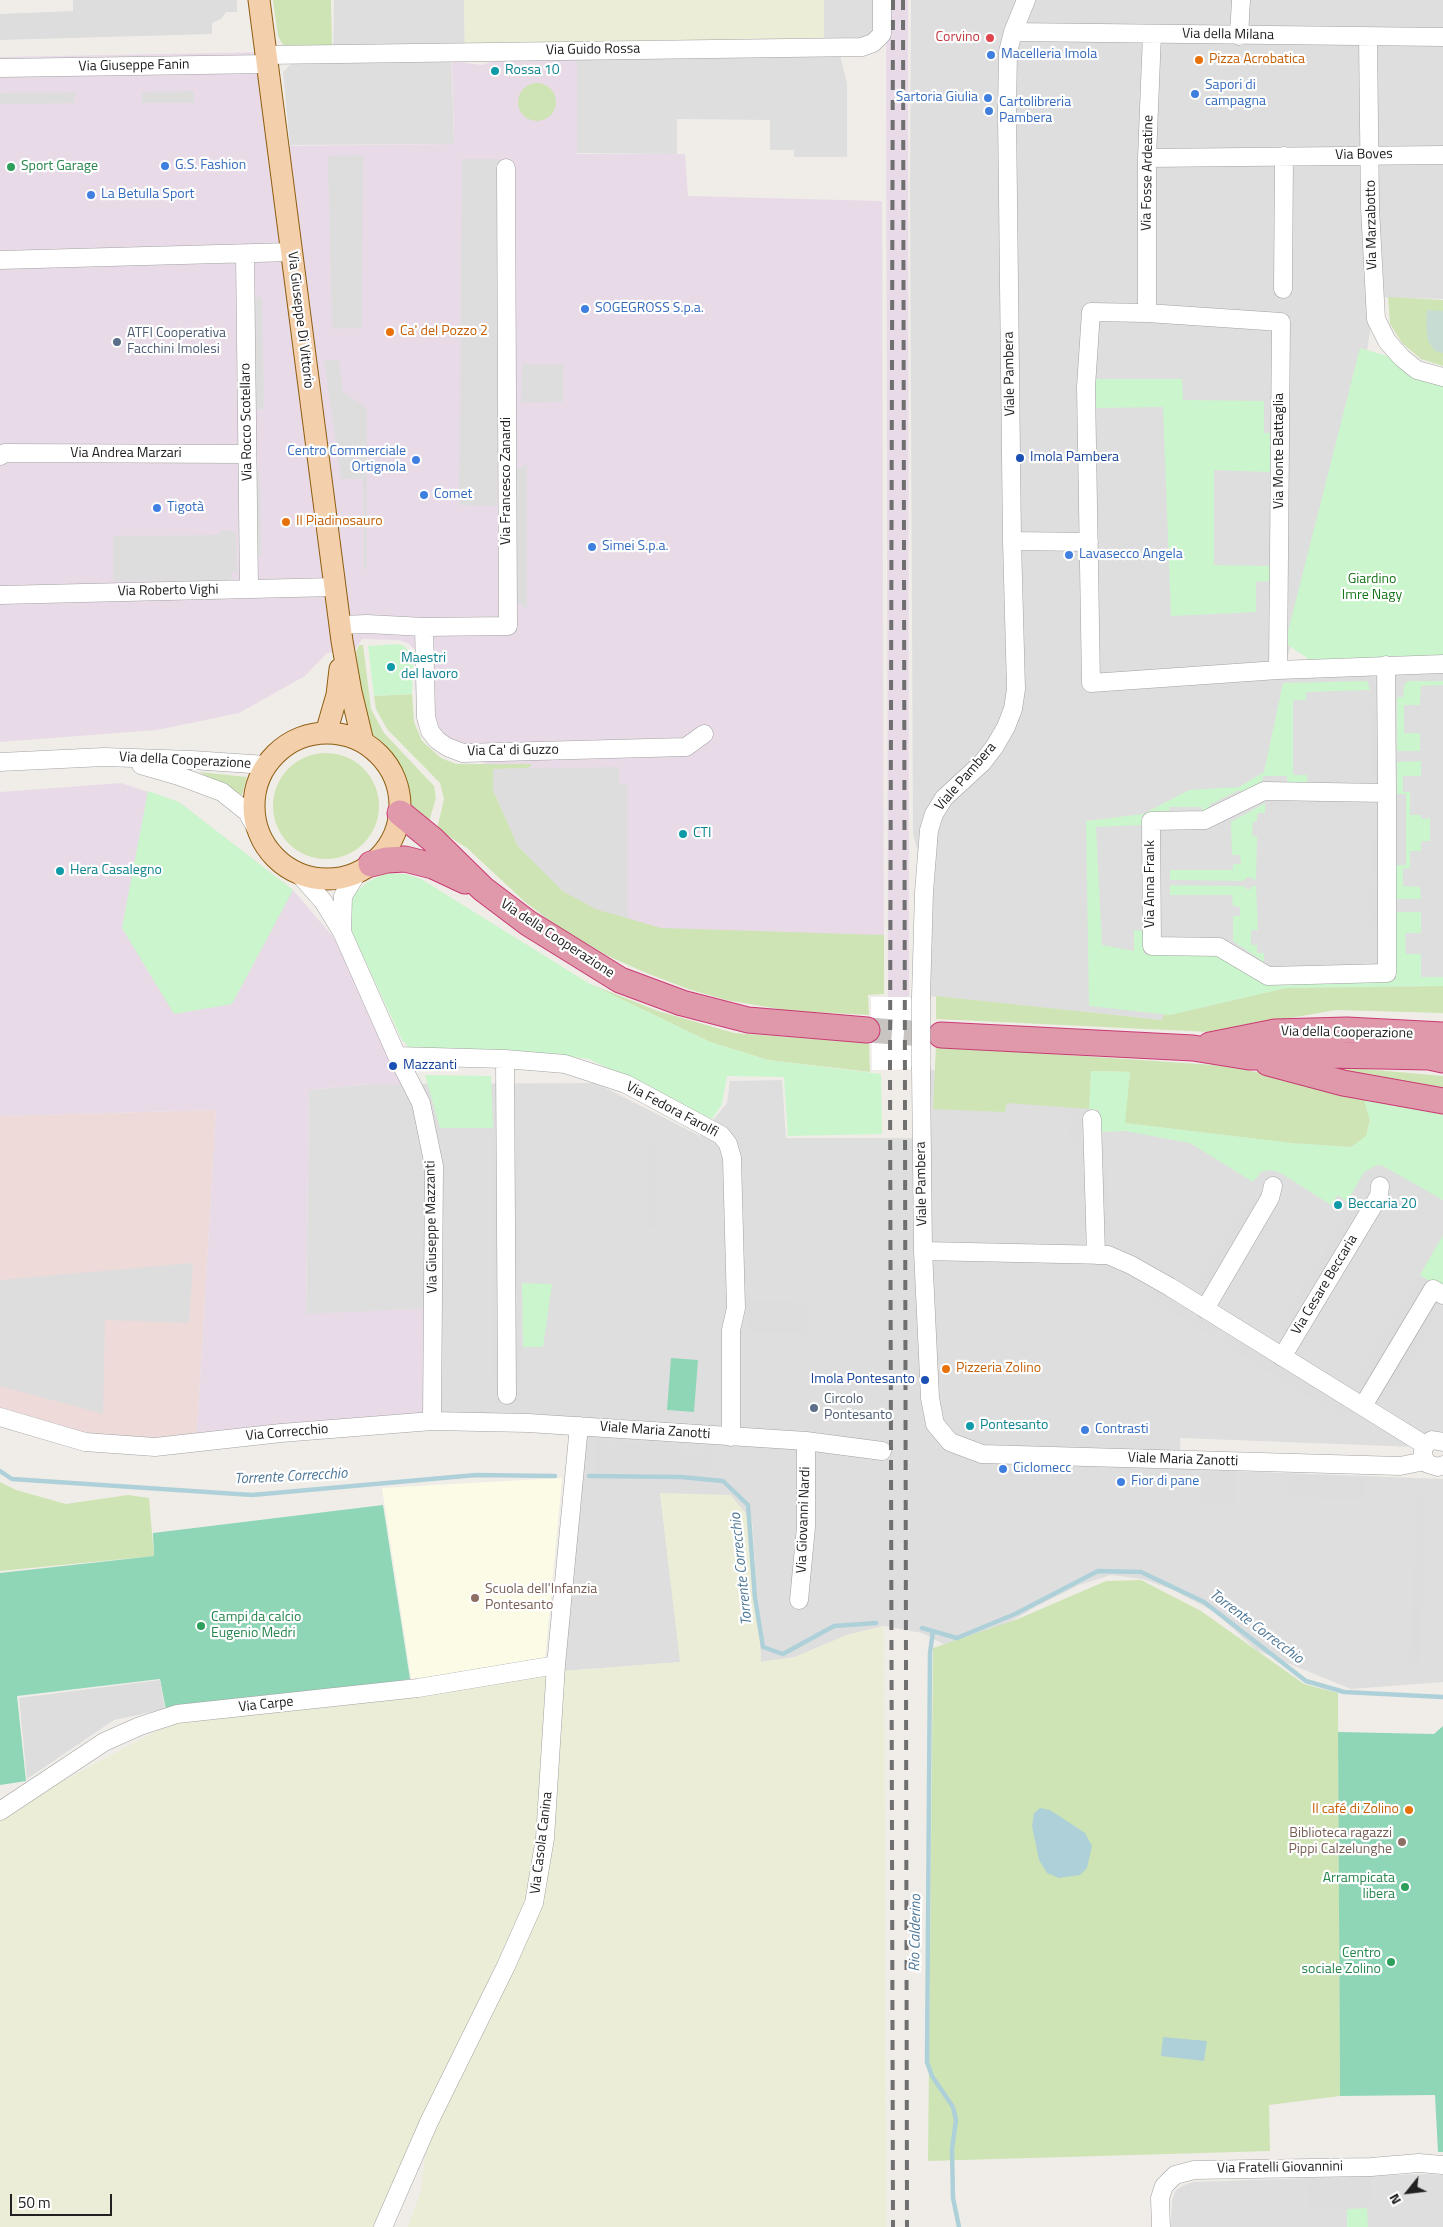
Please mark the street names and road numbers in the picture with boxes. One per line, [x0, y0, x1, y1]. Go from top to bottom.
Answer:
street label: Via della Milana [1182, 26, 1274, 44]
street label: Via Guido Rossa [546, 41, 640, 59]
street label: Via Giuseppe Fanin [78, 57, 190, 75]
street label: Via Fosse Ardeatine [1139, 115, 1157, 231]
street label: Via Boves [1335, 146, 1393, 164]
street label: Via Marzabotto [1363, 180, 1381, 270]
street label: Via Giuseppe Di Vittorio [283, 251, 317, 389]
street label: Viale Pambera [1001, 331, 1019, 417]
street label: Via Rocco Scotellaro [238, 363, 256, 481]
street label: Via Monte Battaglia [1272, 393, 1288, 509]
street label: Via Francesco Zanardi [499, 417, 515, 545]
street label: Via Andrea Marzari [70, 446, 182, 462]
street label: Via Roberto Vighi [117, 582, 219, 600]
street label: Viale Pambera [932, 739, 1000, 815]
street label: Via Ca' di Guzzo [467, 742, 559, 760]
street label: Via della Cooperazione [118, 749, 252, 773]
street label: Via Anna Frank [1143, 840, 1159, 928]
street label: Via della Cooperazione [497, 896, 617, 982]
street label: Via della Cooperazione [1281, 1023, 1413, 1043]
street label: Via Fedora Farolfi [623, 1079, 721, 1141]
street label: Viale Pambera [913, 1141, 931, 1227]
street label: Via Giuseppe Mazzanti [422, 1160, 442, 1294]
street label: Via Cesare Beccaria [1288, 1232, 1362, 1338]
street label: Viale Maria Zanotti [599, 1419, 711, 1443]
street label: Via Correcchio [245, 1421, 329, 1445]
street label: Viale Maria Zanotti [1127, 1450, 1239, 1470]
street label: Via Giovanni Nardi [794, 1466, 814, 1574]
street label: Via Carpe [238, 1694, 294, 1716]
street label: Via Casola Canina [527, 1791, 557, 1895]
street label: Via Fratelli Giovannini [1217, 2159, 1343, 2177]

